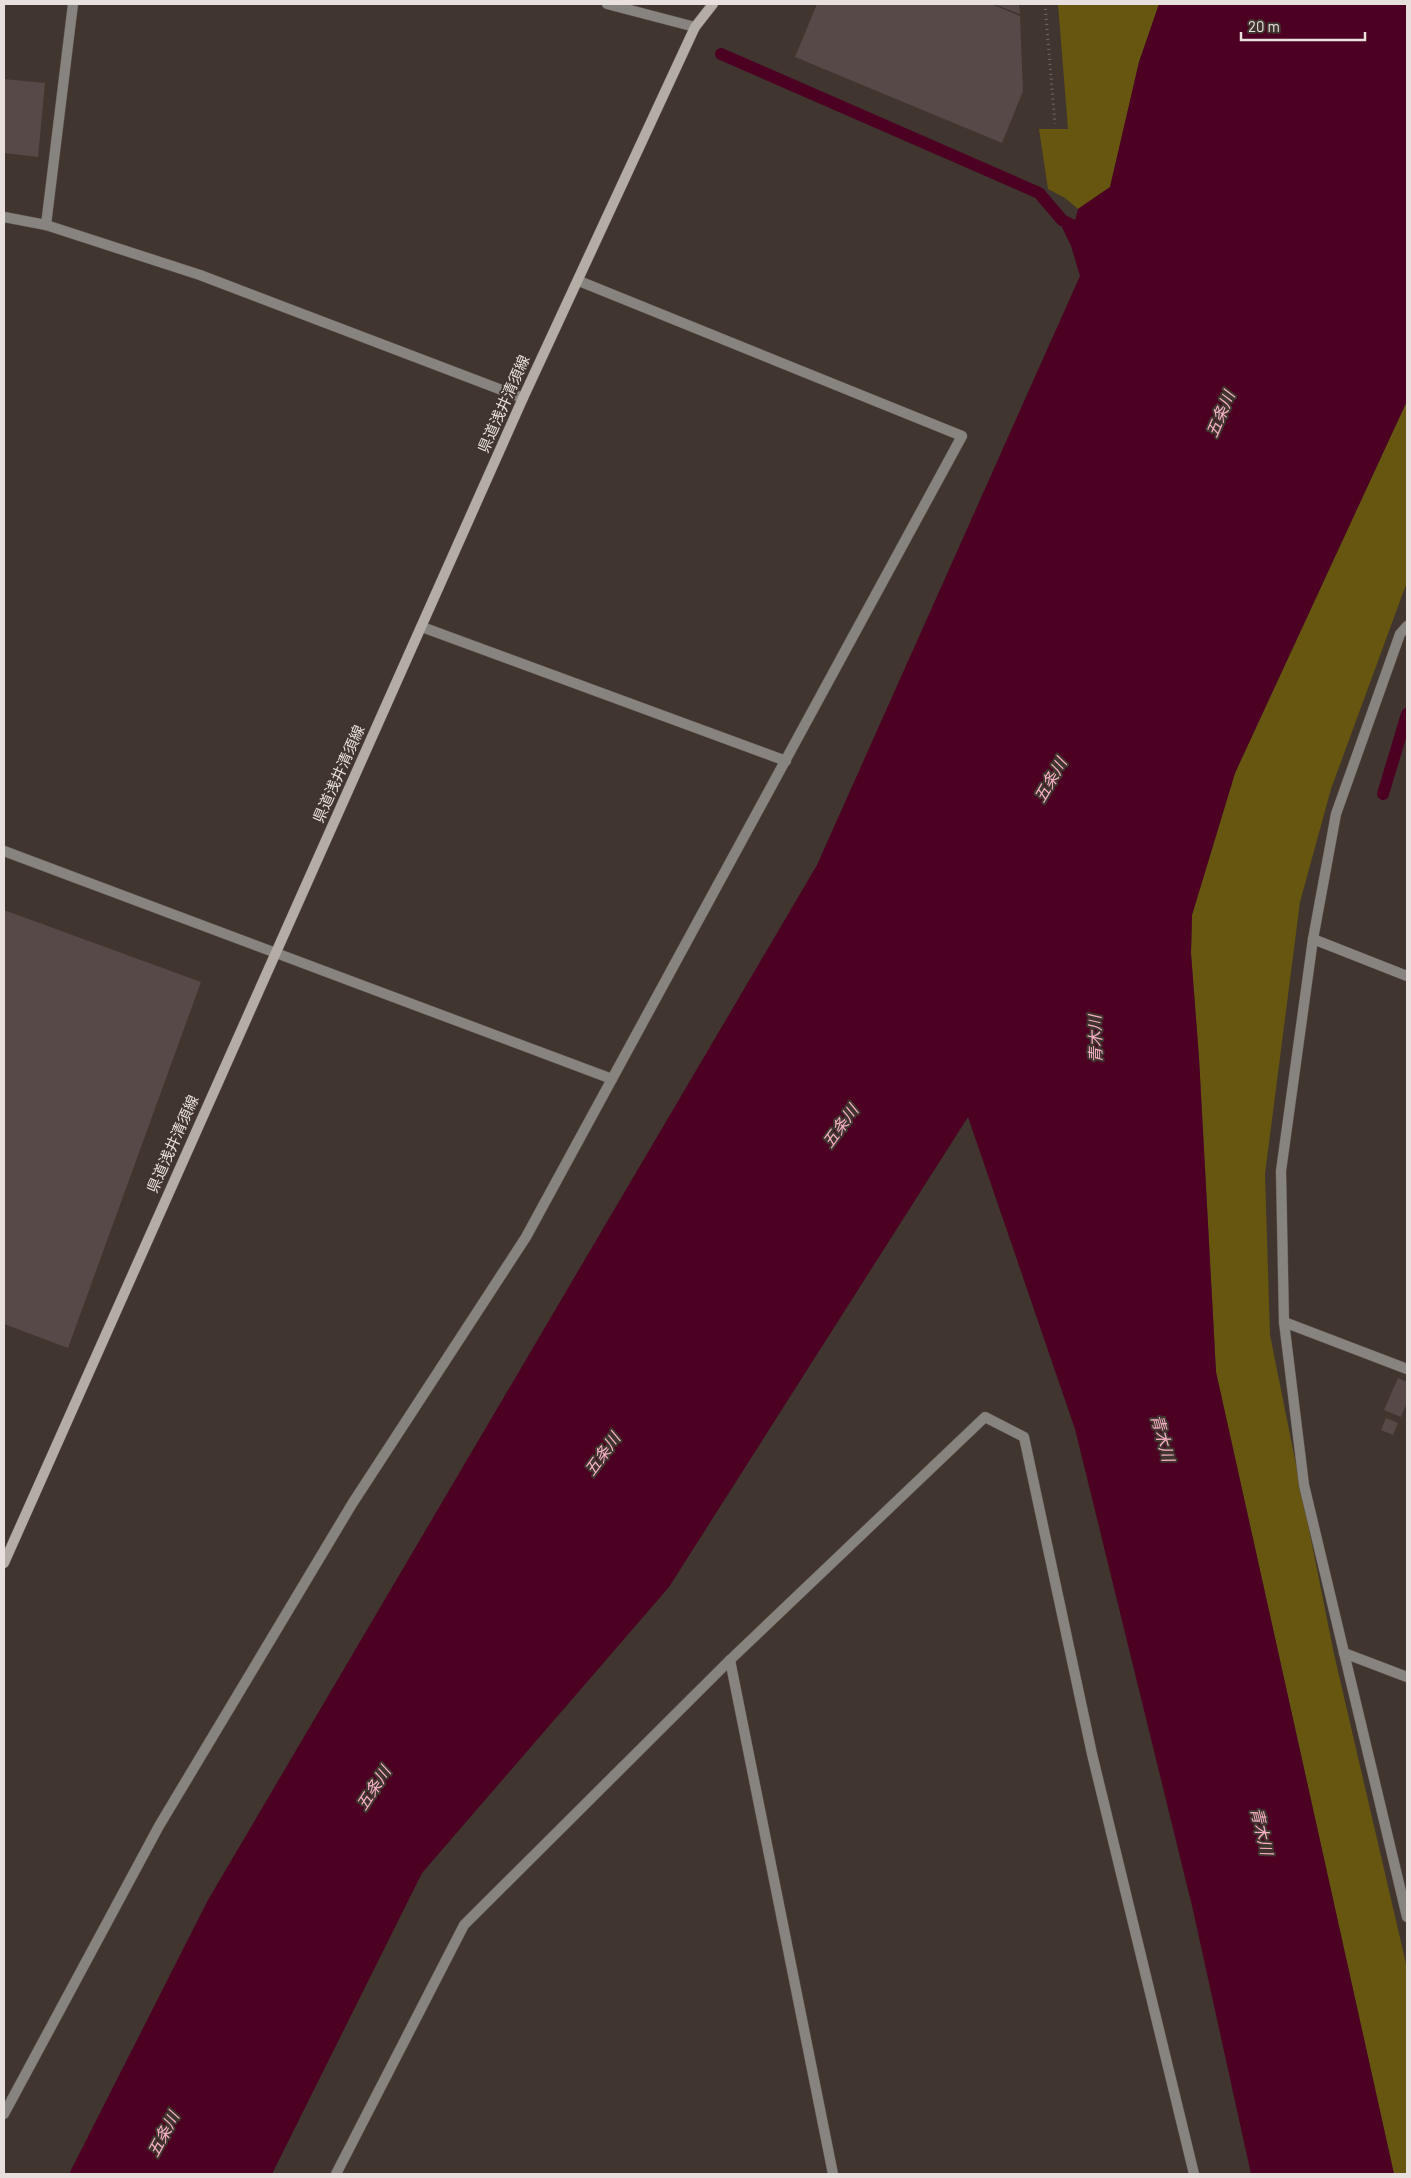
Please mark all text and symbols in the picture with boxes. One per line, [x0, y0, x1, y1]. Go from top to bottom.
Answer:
scale bar [1241, 10, 1365, 42]
text: 20 m [1248, 17, 1280, 35]
street label: 県道浅井清須線 [474, 352, 533, 455]
water label: 五条川 [1201, 386, 1238, 440]
street label: 県道浅井清須線 [309, 722, 368, 825]
water label: 五条川 [1029, 752, 1071, 805]
water label: 青木川 [1085, 1013, 1104, 1063]
street label: 県道浅井清須線 [143, 1092, 202, 1195]
water label: 五条川 [818, 1099, 863, 1151]
water label: 青木川 [1148, 1412, 1179, 1465]
water label: 五条川 [580, 1427, 625, 1479]
water label: 五条川 [352, 1761, 395, 1813]
water label: 青木川 [1248, 1805, 1278, 1858]
water label: 五条川 [143, 2106, 183, 2159]

